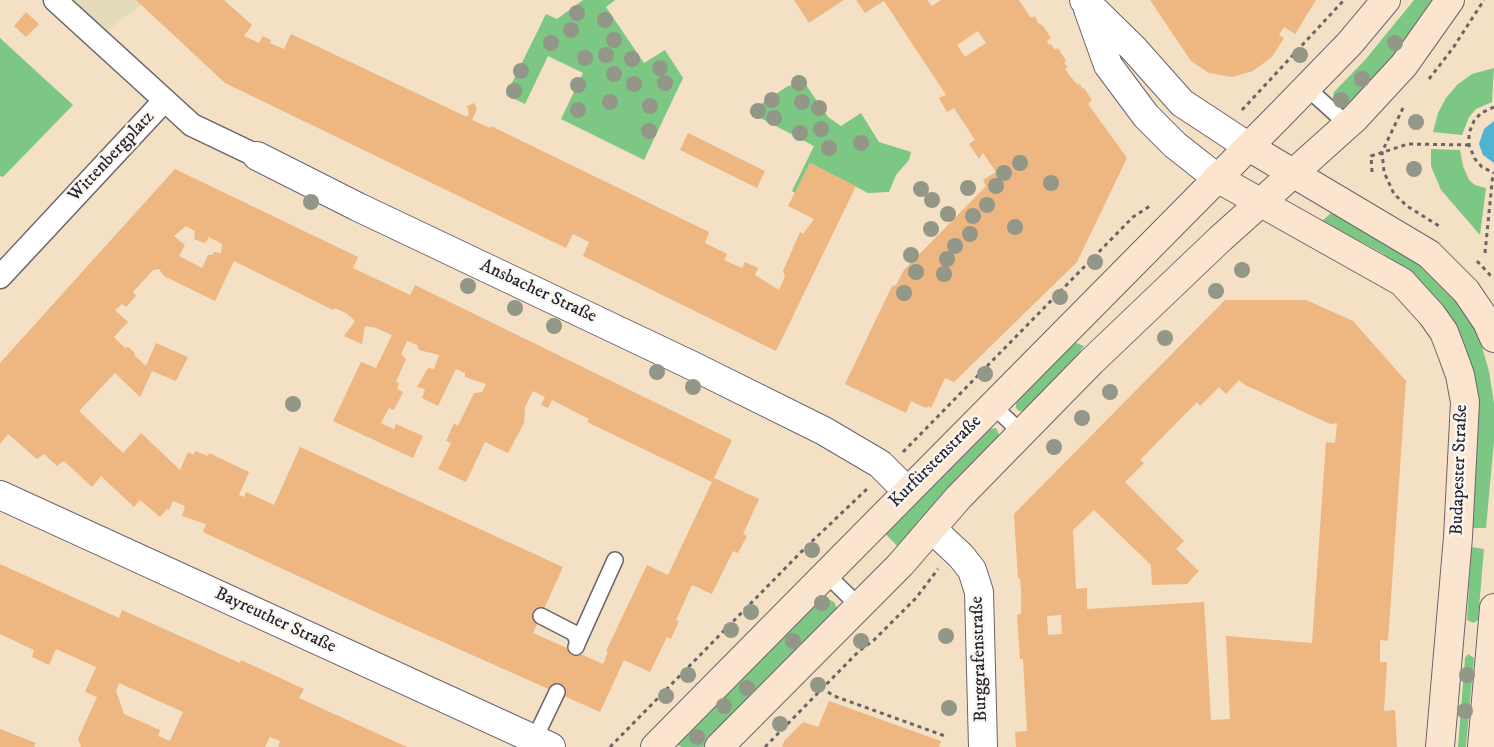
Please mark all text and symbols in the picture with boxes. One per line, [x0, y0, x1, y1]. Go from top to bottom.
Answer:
street label: Wittenbergplatz [64, 107, 160, 207]
street label: Ansbacher Straße [476, 256, 600, 328]
street label: Budapester Straße [1447, 404, 1473, 536]
street label: Kurfürstenstraße [885, 411, 987, 513]
street label: Bayreuther Straße [211, 583, 339, 659]
street label: Burggrafenstraße [967, 596, 993, 722]

